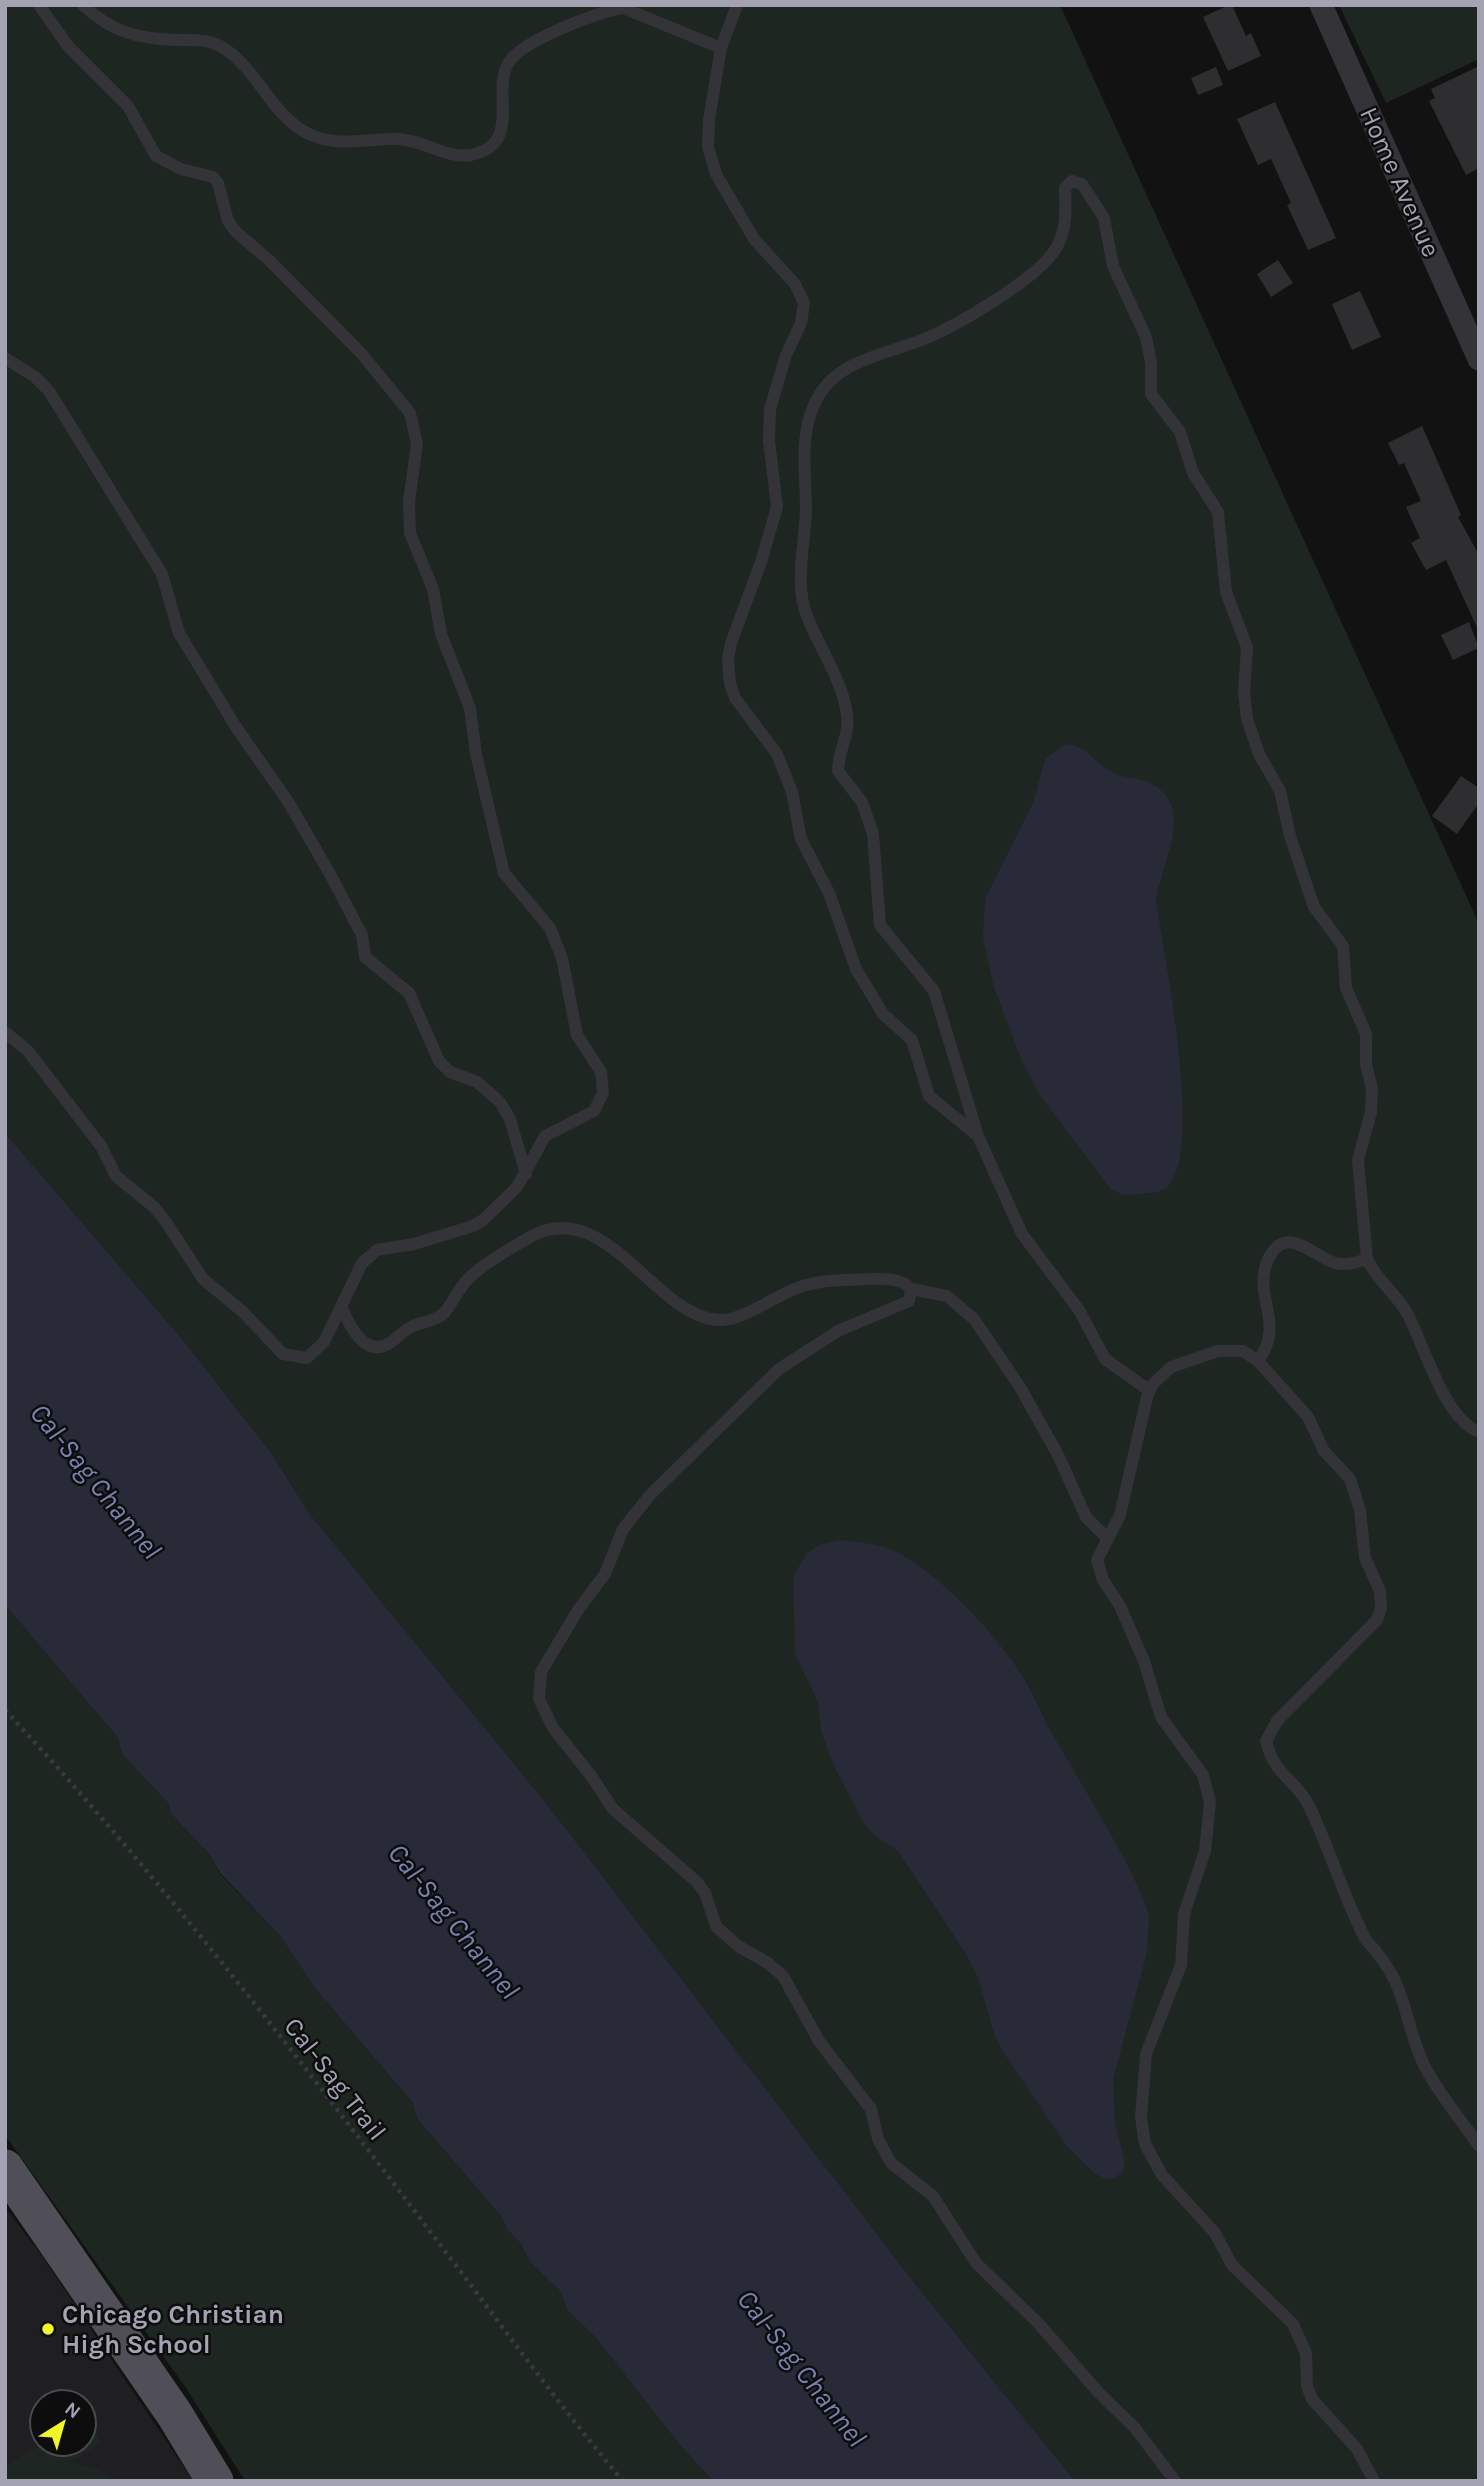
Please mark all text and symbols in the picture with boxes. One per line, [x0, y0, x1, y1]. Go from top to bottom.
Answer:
street label: Home Avenue [1353, 102, 1447, 262]
water label: Cal-Sag Channel [23, 1397, 169, 1565]
water label: Cal-Sag Channel [381, 1837, 527, 2005]
street label: Cal-Sag Trail [277, 2011, 393, 2147]
water label: Cal-Sag Channel [730, 2283, 874, 2453]
place label: Chicago Christian High School [62, 2299, 284, 2360]
marker: Chicago Christian High School [40, 2321, 56, 2337]
north arrow [28, 2388, 98, 2458]
text: N [61, 2397, 85, 2423]

